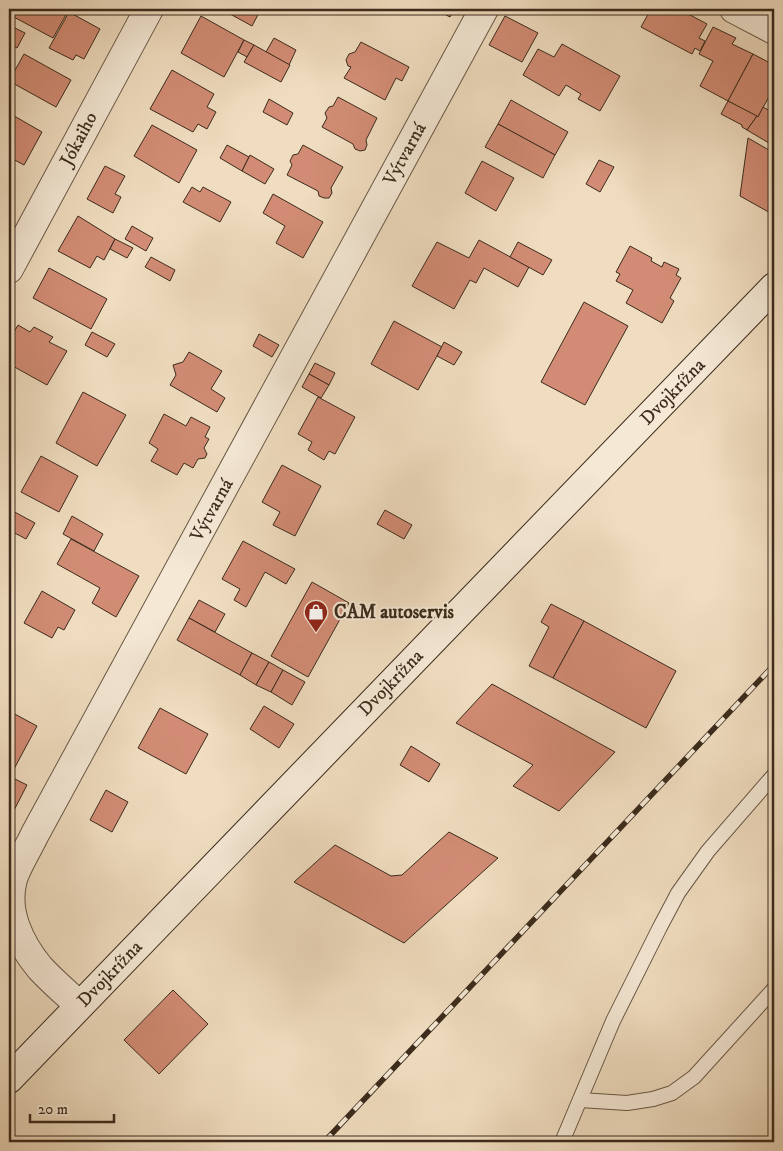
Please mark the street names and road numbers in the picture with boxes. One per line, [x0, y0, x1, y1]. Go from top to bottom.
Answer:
street label: Jókaiho [54, 108, 103, 172]
street label: Výtvarná [378, 119, 432, 190]
street label: Dvojkrížna [636, 354, 710, 430]
street label: Výtvarná [185, 475, 239, 546]
street label: Dvojkrížna [354, 645, 428, 721]
street label: Dvojkrížna [73, 936, 147, 1012]

